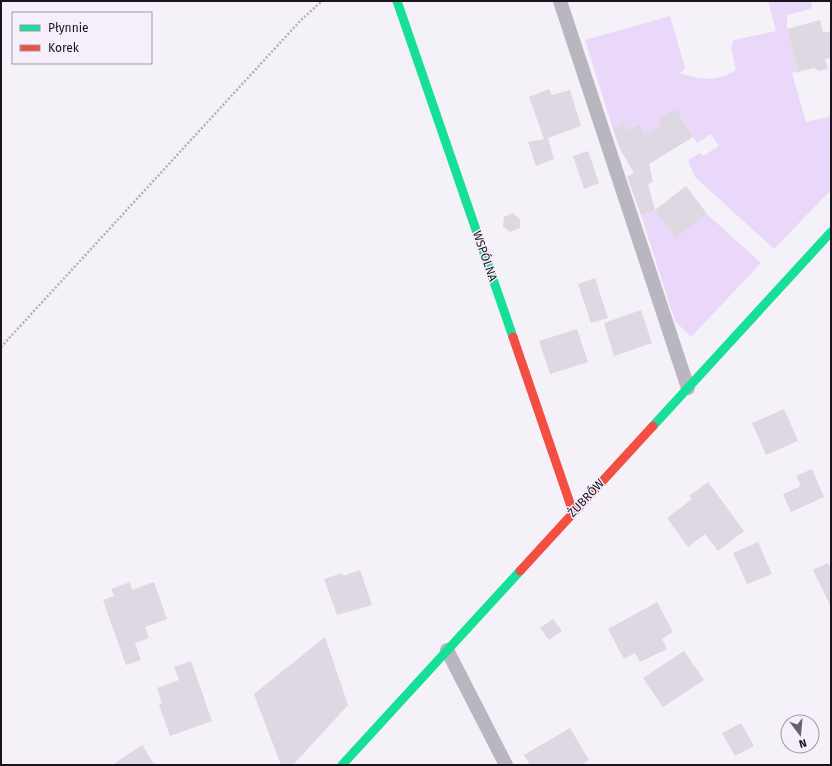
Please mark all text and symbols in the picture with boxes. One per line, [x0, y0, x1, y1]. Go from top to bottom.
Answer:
legend [12, 12, 152, 64]
text: Płynnie [48, 21, 89, 35]
text: Korek [48, 41, 80, 55]
street label: WSPÓLNA [470, 228, 501, 283]
street label: ŻUBRÓW [564, 475, 607, 520]
north arrow [780, 714, 820, 754]
text: N [797, 736, 808, 750]

